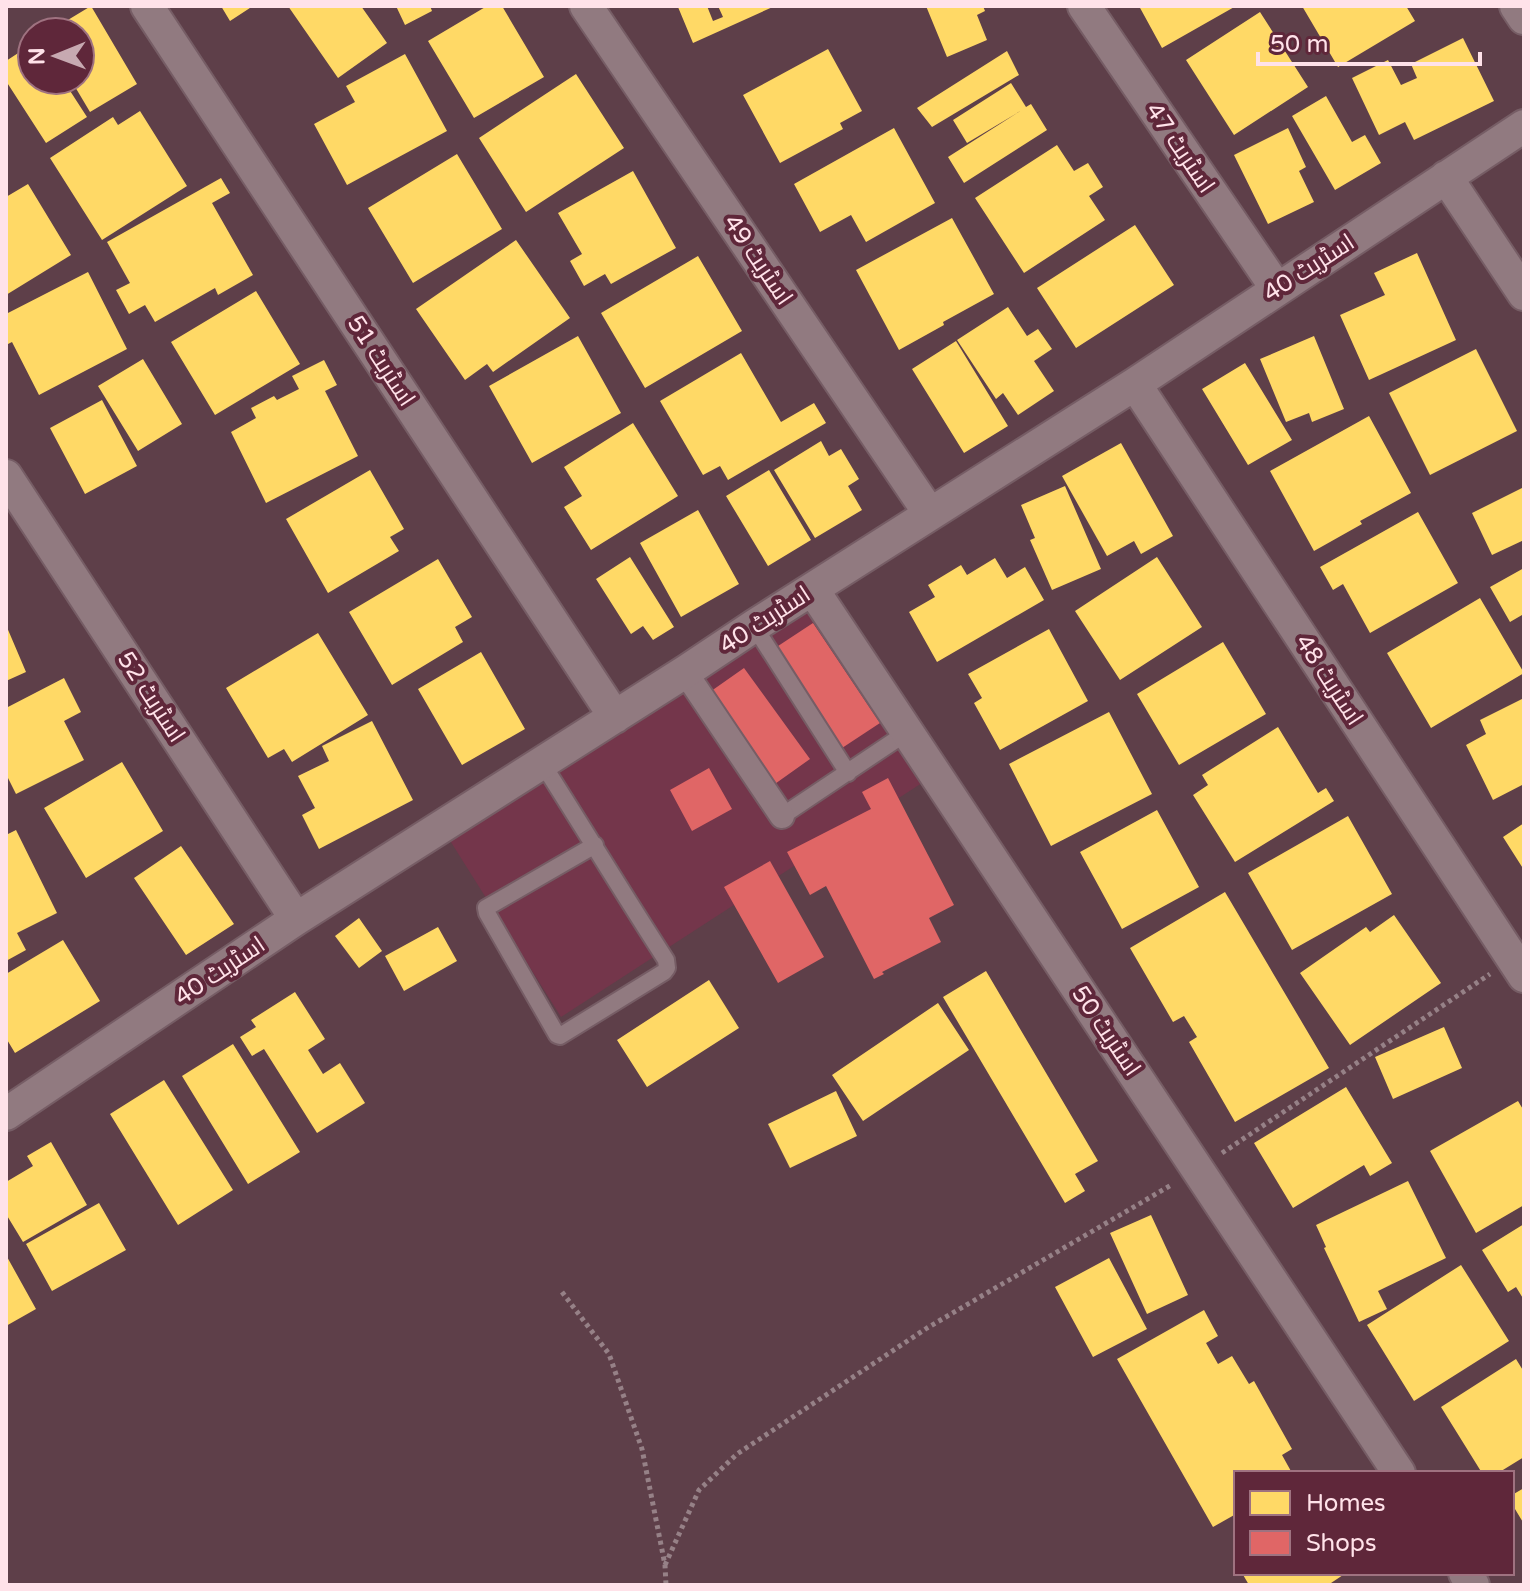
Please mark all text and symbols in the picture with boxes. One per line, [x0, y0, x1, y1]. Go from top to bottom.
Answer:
north arrow [16, 16, 96, 96]
scale bar [1258, 16, 1480, 66]
text: 50 m [1270, 30, 1328, 59]
text: N [24, 47, 50, 65]
street label: اسٹریٹ 47 [1139, 97, 1221, 199]
street label: اسٹریٹ 49 [717, 209, 799, 311]
street label: اسٹریٹ 40 [1258, 228, 1360, 308]
street label: اسٹریٹ 51 [341, 310, 421, 412]
street label: اسٹریٹ 40 [714, 580, 816, 660]
street label: اسٹریٹ 48 [1289, 629, 1369, 731]
street label: اسٹریٹ 52 [111, 646, 191, 748]
street label: اسٹریٹ 40 [169, 930, 271, 1012]
street label: اسٹریٹ 50 [1065, 980, 1147, 1082]
legend [1234, 1471, 1514, 1575]
text: Homes [1306, 1489, 1386, 1518]
text: Shops [1306, 1529, 1376, 1558]

